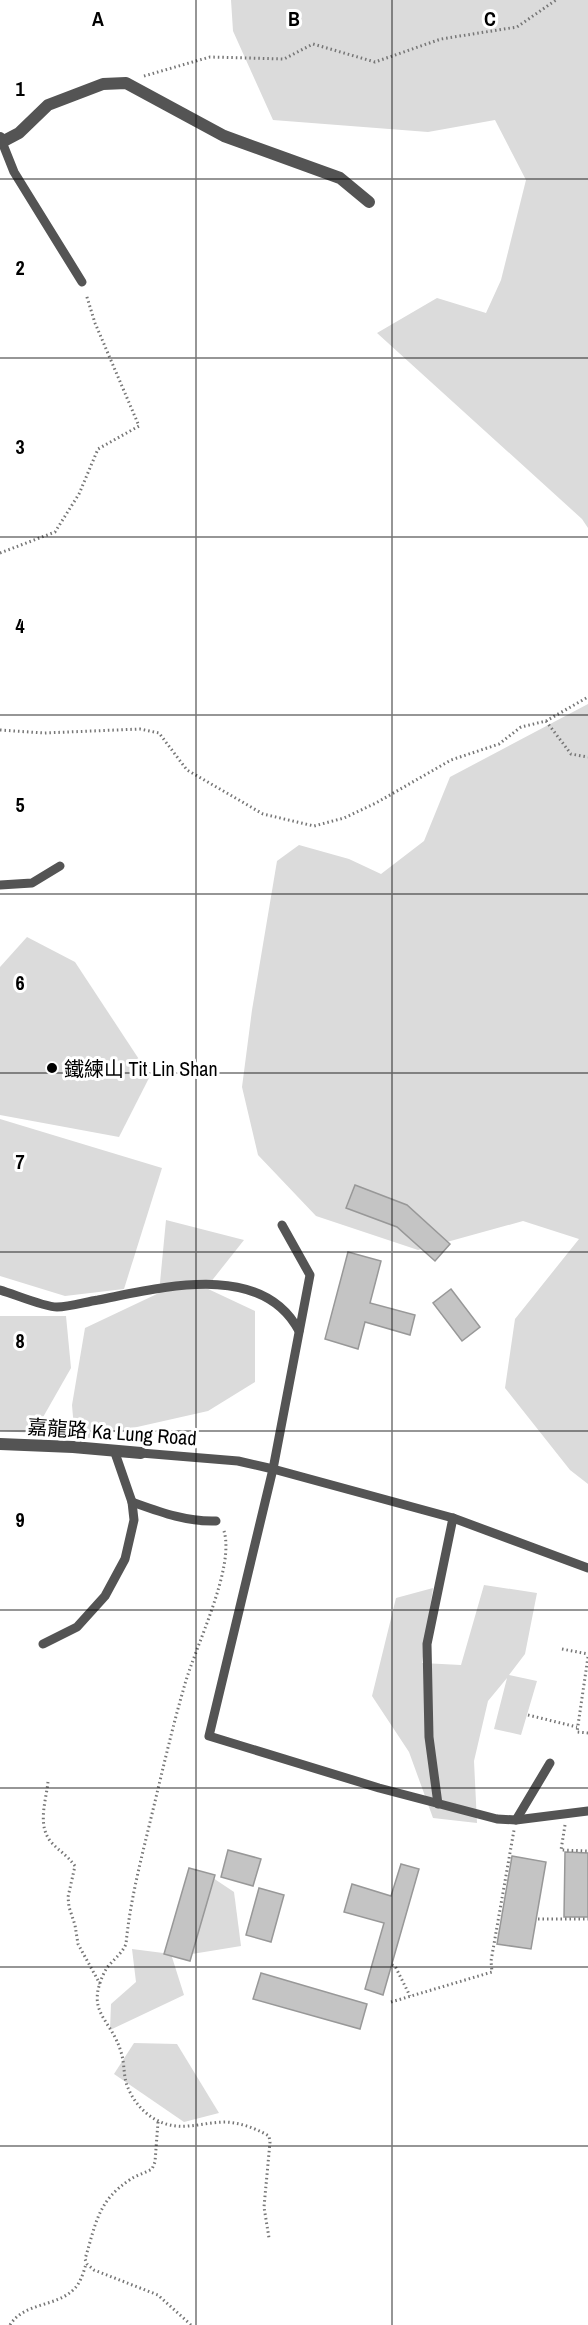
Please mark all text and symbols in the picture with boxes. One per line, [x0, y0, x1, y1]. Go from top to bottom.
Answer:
text: A [92, 5, 104, 32]
text: B [288, 5, 300, 32]
text: C [484, 5, 496, 32]
text: 1 [15, 75, 25, 102]
text: 2 [15, 254, 25, 281]
text: 3 [15, 433, 25, 460]
text: 4 [15, 612, 25, 639]
text: 5 [15, 791, 25, 818]
text: 6 [15, 969, 25, 996]
place label: 鐵練山 Tit Lin Shan [64, 1055, 218, 1082]
marker: 鐵練山 Tit Lin Shan [45, 1061, 59, 1075]
text: 7 [15, 1148, 25, 1175]
text: 8 [15, 1327, 25, 1354]
street label: 嘉龍路 Ka Lung Road [27, 1413, 197, 1451]
text: 9 [15, 1506, 25, 1533]

